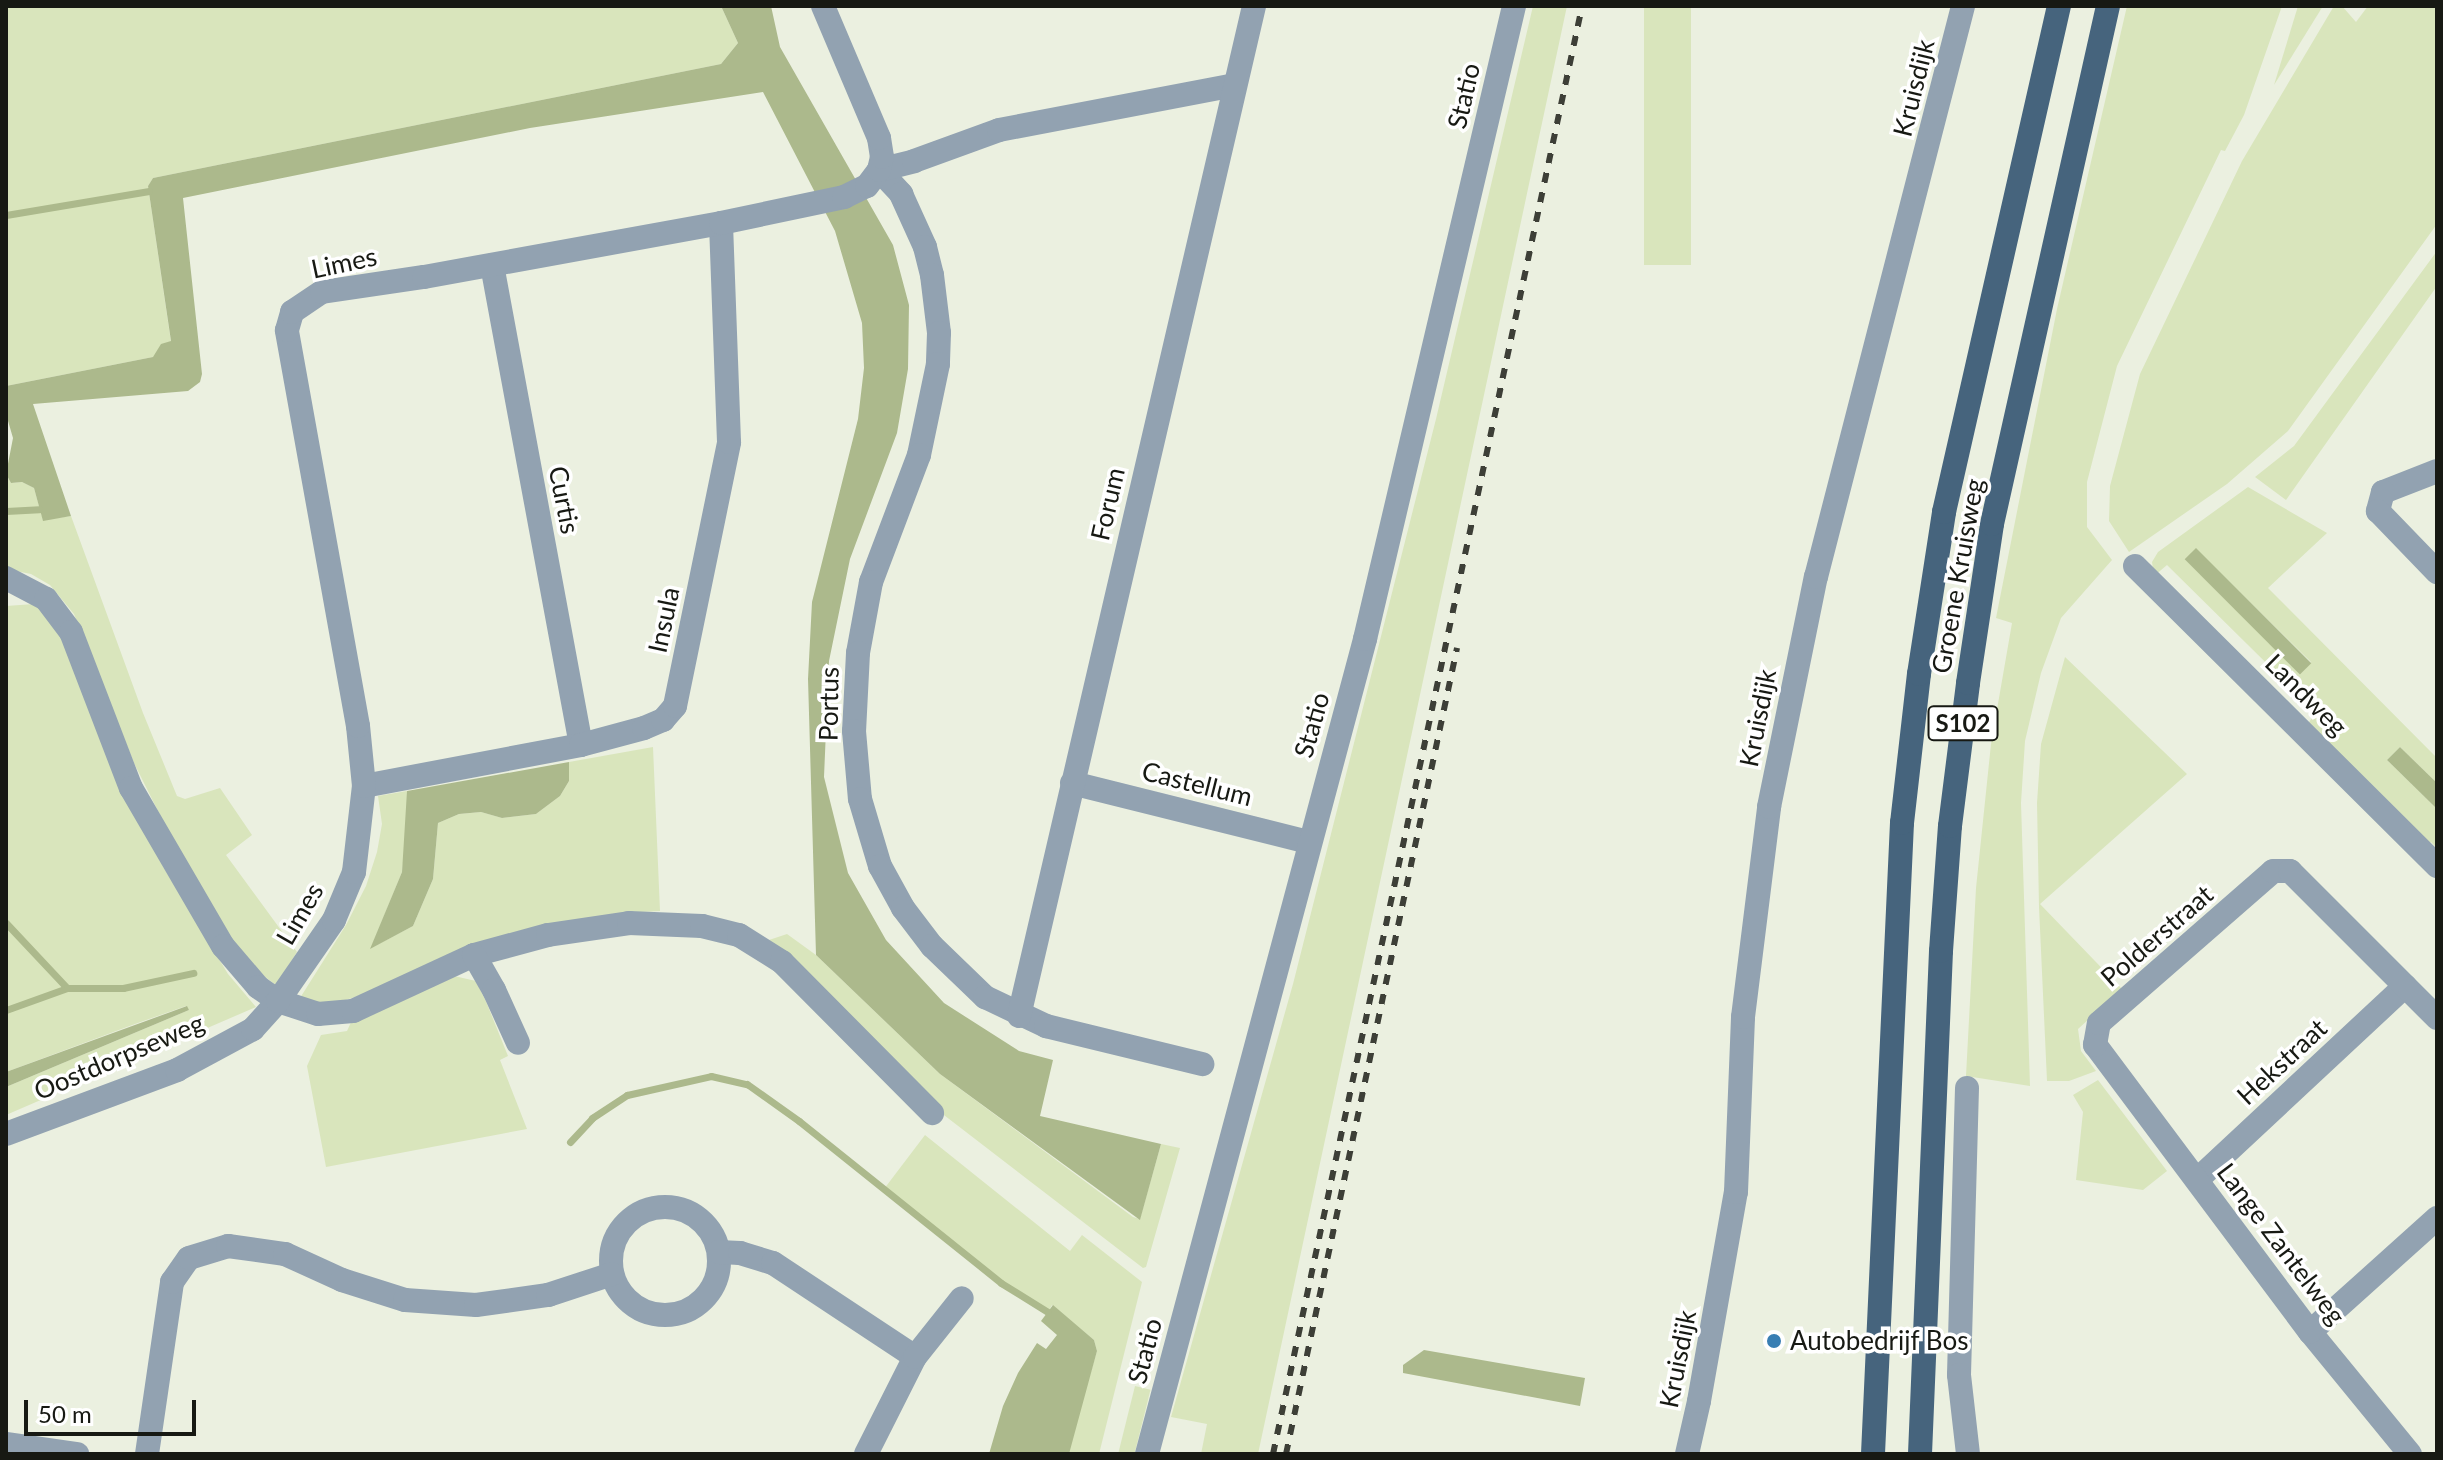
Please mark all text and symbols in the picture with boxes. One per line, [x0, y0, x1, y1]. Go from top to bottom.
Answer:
street label: Kruisdijk [1887, 36, 1941, 140]
street label: Statio [1441, 60, 1487, 132]
street label: Limes [308, 241, 380, 285]
street label: Curtis [542, 463, 586, 537]
street label: Forum [1085, 465, 1131, 543]
street label: Groene Kruisweg [1926, 476, 1990, 676]
street label: Insula [642, 584, 686, 656]
street label: Landweg [2259, 648, 2353, 742]
street label: Kruisdijk [1733, 666, 1783, 770]
street label: Portus [813, 667, 845, 741]
street label: Statio [1288, 689, 1336, 761]
road number: S102 [1927, 703, 1999, 743]
street label: Castellum [1139, 755, 1255, 813]
street label: Limes [270, 878, 330, 950]
street label: Polderstraat [2095, 879, 2219, 993]
street label: Oostdorpseweg [29, 1007, 209, 1107]
street label: Hekstraat [2231, 1013, 2333, 1111]
street label: Lange Zantelweg [2210, 1157, 2352, 1331]
street label: Kruisdijk [1653, 1307, 1703, 1411]
street label: Statio [1121, 1315, 1169, 1387]
place label: Autobedrijf Bos [1790, 1325, 1969, 1357]
marker: Autobedrijf Bos [1765, 1332, 1783, 1350]
scale bar [28, 1384, 200, 1434]
text: 50 m [38, 1399, 92, 1428]

